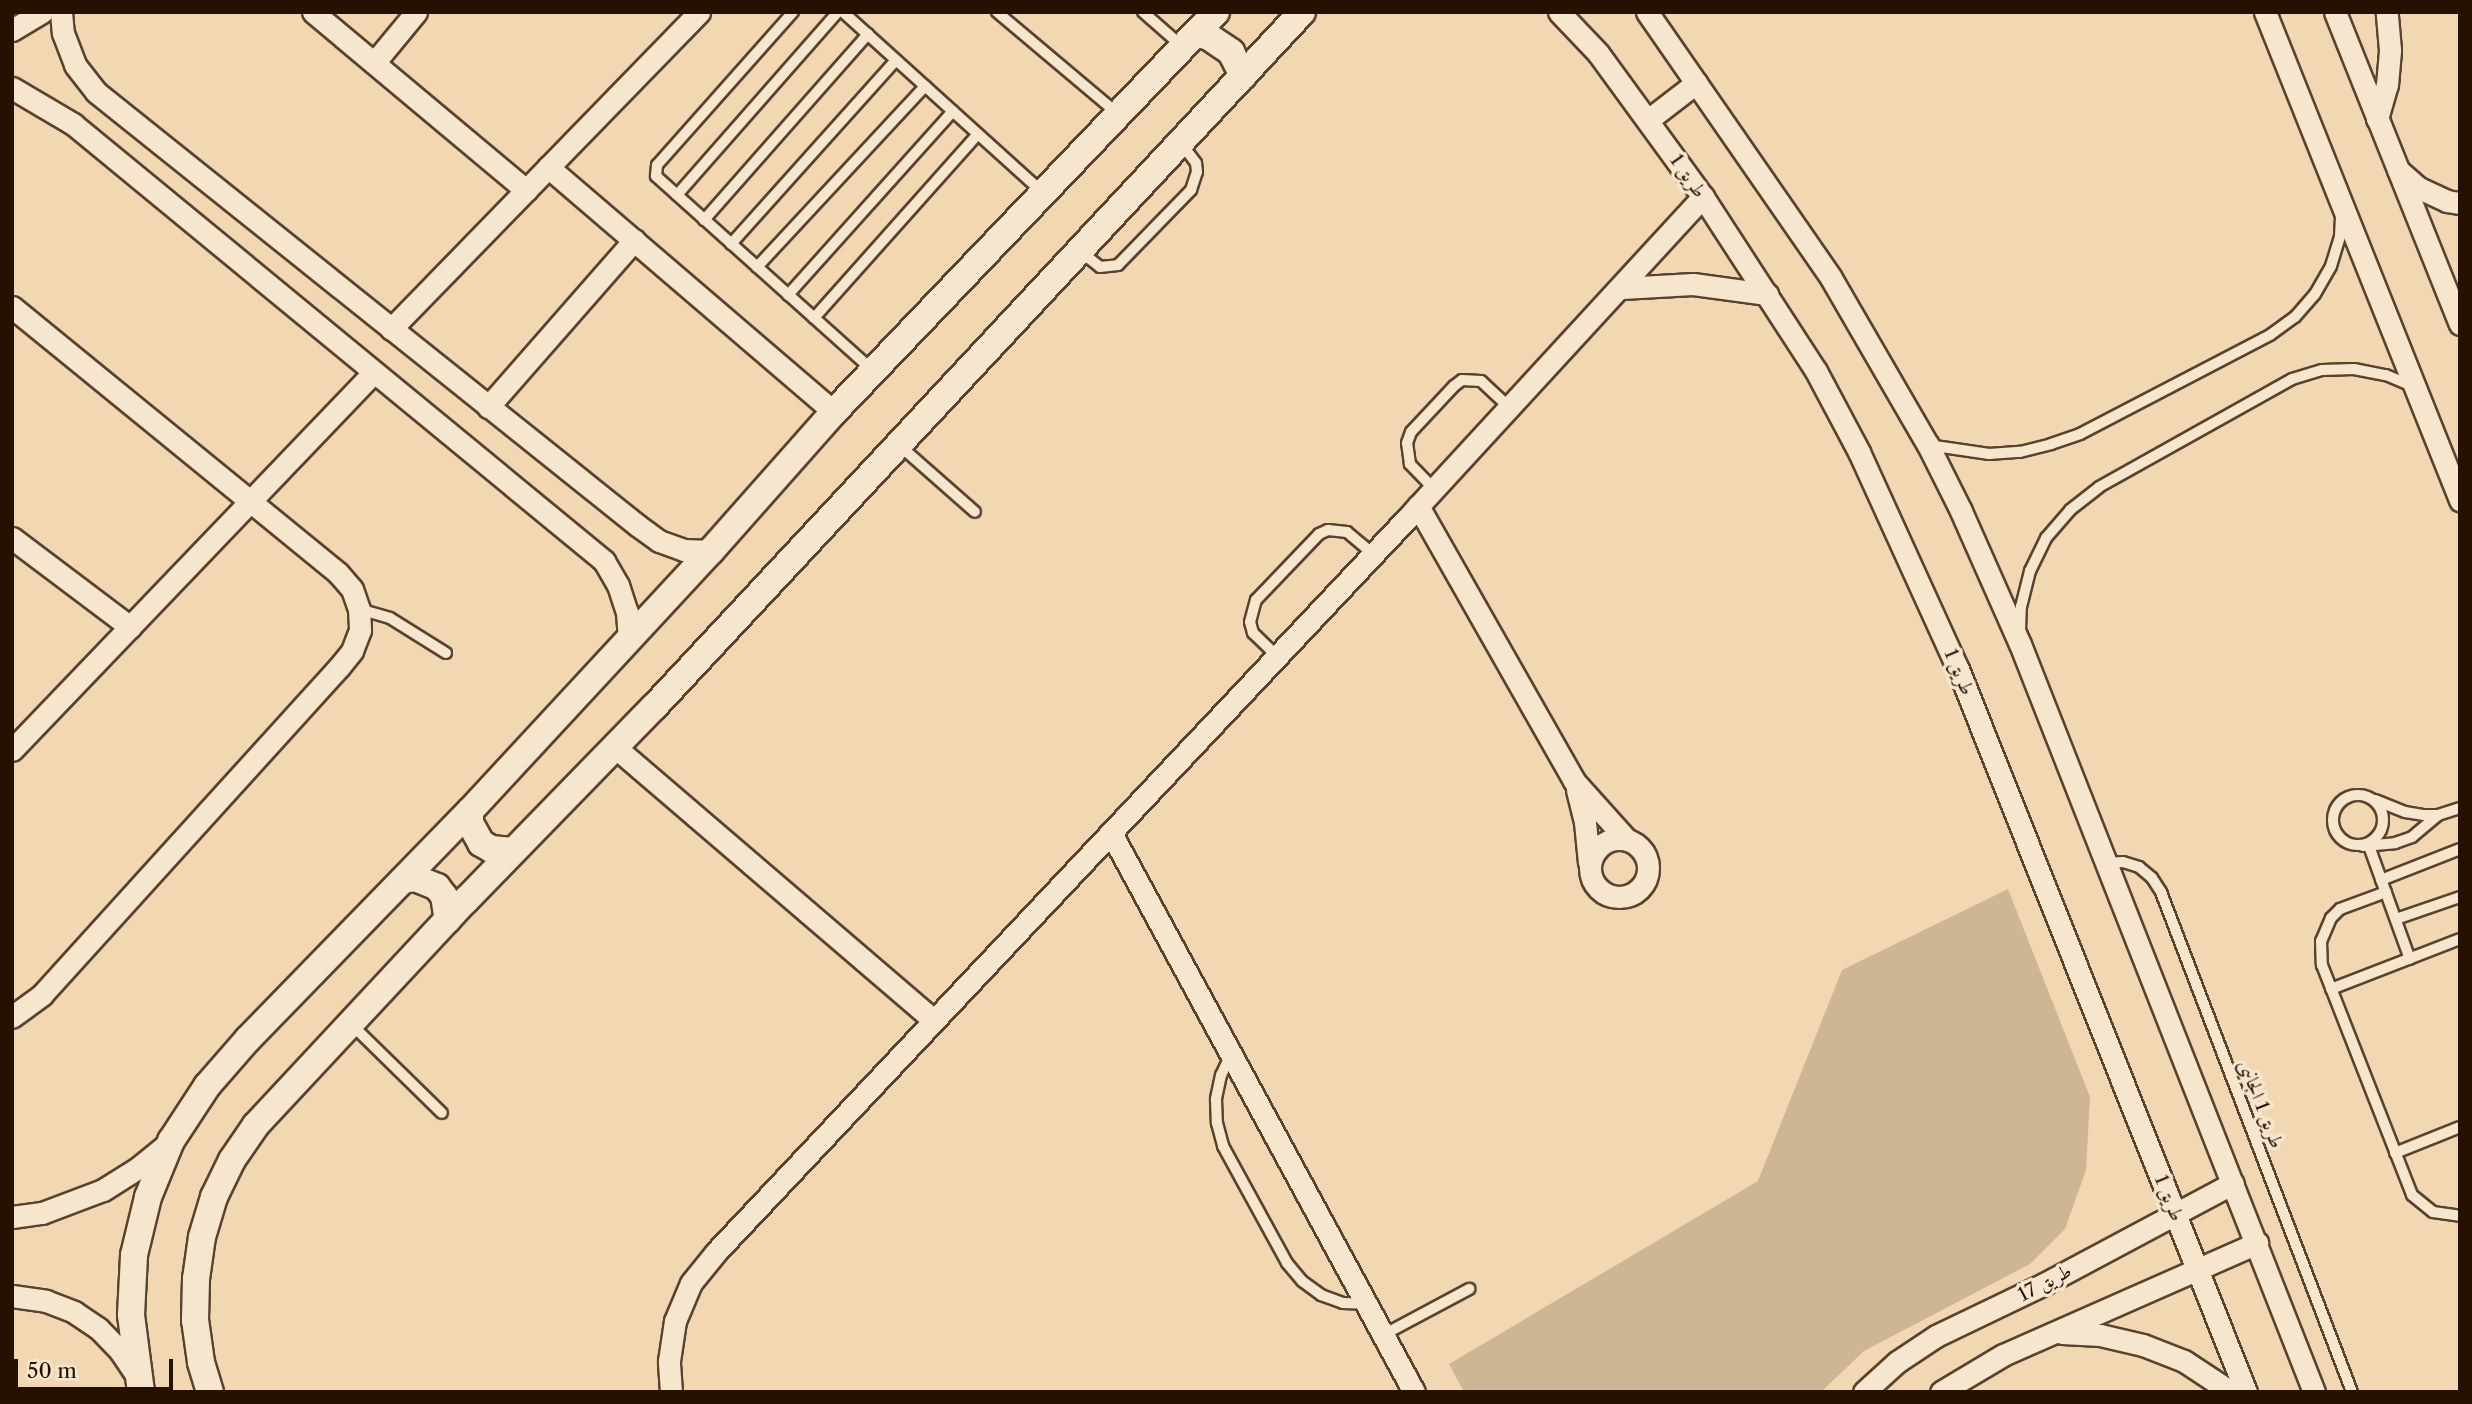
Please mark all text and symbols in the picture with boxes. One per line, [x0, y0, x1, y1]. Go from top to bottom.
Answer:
street label: طريق 1 [1665, 150, 1711, 202]
street label: طريق 1 [1939, 646, 1979, 698]
street label: طريق 1 الجانيى [2234, 1057, 2288, 1151]
street label: طريق 1 [2149, 1172, 2189, 1224]
street label: طريق 17 [2014, 1260, 2076, 1306]
scale bar [18, 1344, 177, 1388]
text: 50 m [27, 1358, 77, 1383]

